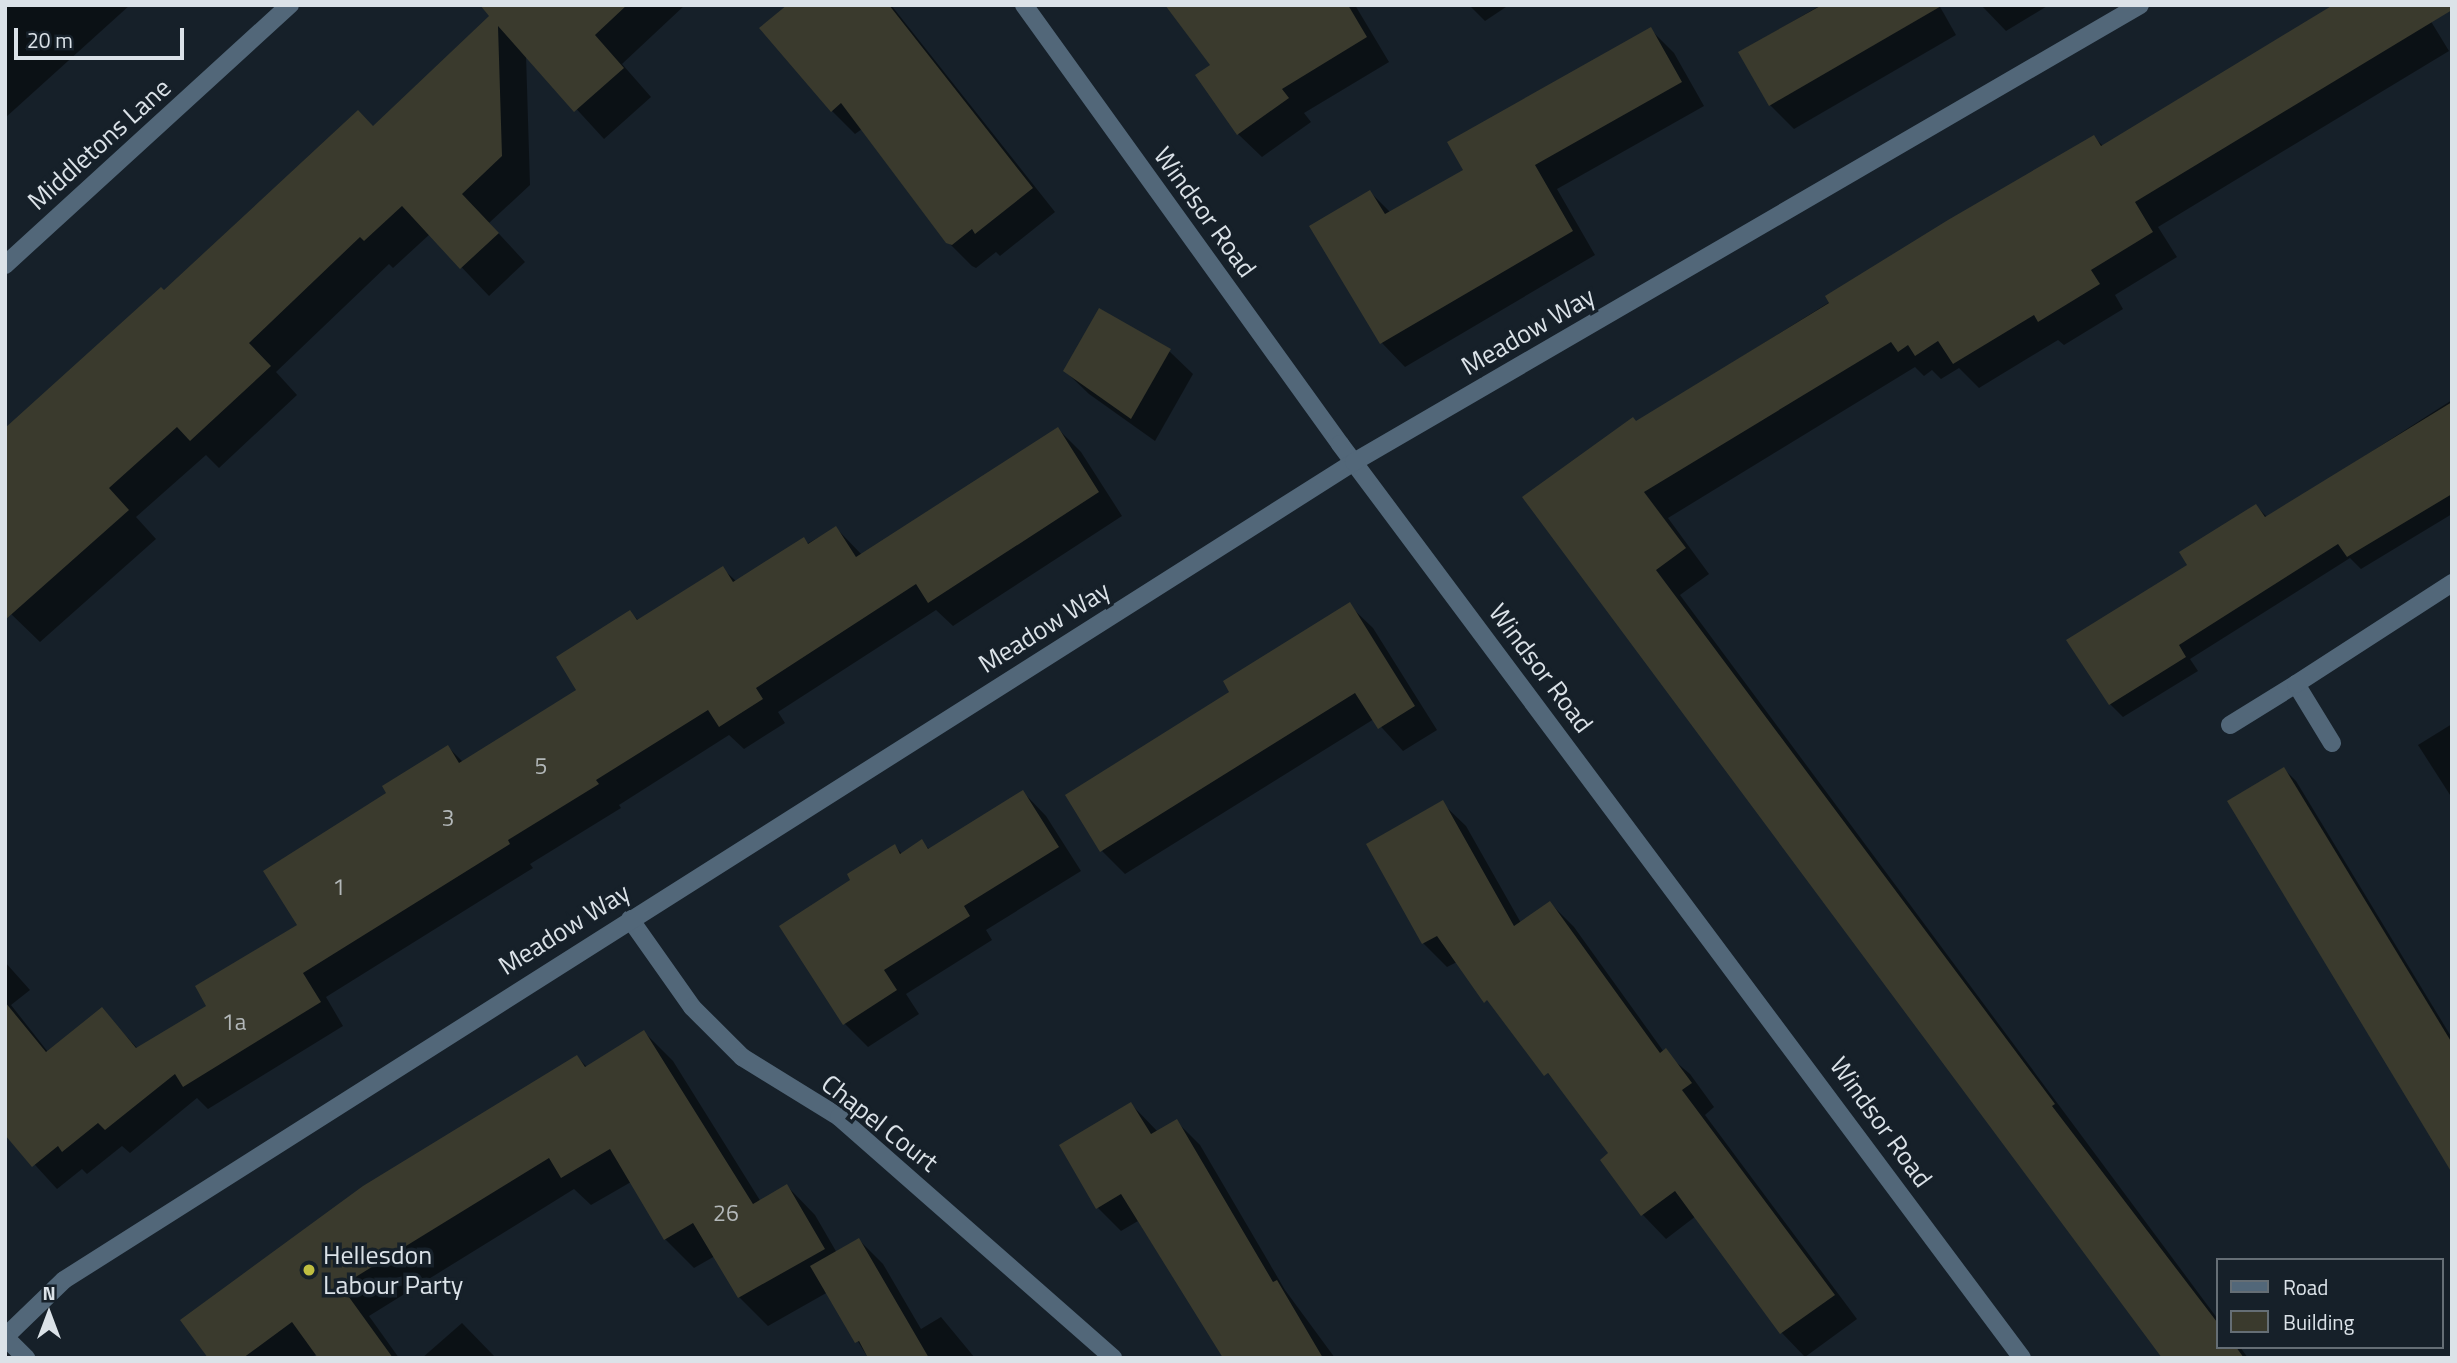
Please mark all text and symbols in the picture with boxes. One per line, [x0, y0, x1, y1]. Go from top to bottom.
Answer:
scale bar [18, 14, 187, 58]
text: 20 m [27, 24, 73, 56]
street label: Middletons Lane [21, 72, 177, 216]
street label: Windsor Road [1147, 141, 1263, 283]
street label: Meadow Way [1456, 280, 1600, 382]
street label: Meadow Way [973, 574, 1115, 680]
street label: Windsor Road [1482, 597, 1600, 739]
house number: 5 [535, 752, 547, 780]
house number: 3 [442, 804, 454, 832]
house number: 1 [333, 873, 345, 901]
street label: Meadow Way [493, 876, 635, 982]
house number: 1a [222, 1008, 246, 1036]
street label: Windsor Road [1823, 1051, 1939, 1193]
street label: Chapel Court [816, 1068, 944, 1178]
house number: 26 [713, 1199, 739, 1227]
place label: Hellesdon Labour Party [323, 1239, 463, 1300]
legend [2216, 1258, 2443, 1349]
marker: Hellesdon Labour Party [301, 1262, 317, 1278]
text: Road [2283, 1271, 2328, 1303]
text: N [42, 1278, 56, 1307]
north arrow [14, 1279, 84, 1349]
text: Building [2283, 1306, 2354, 1338]

